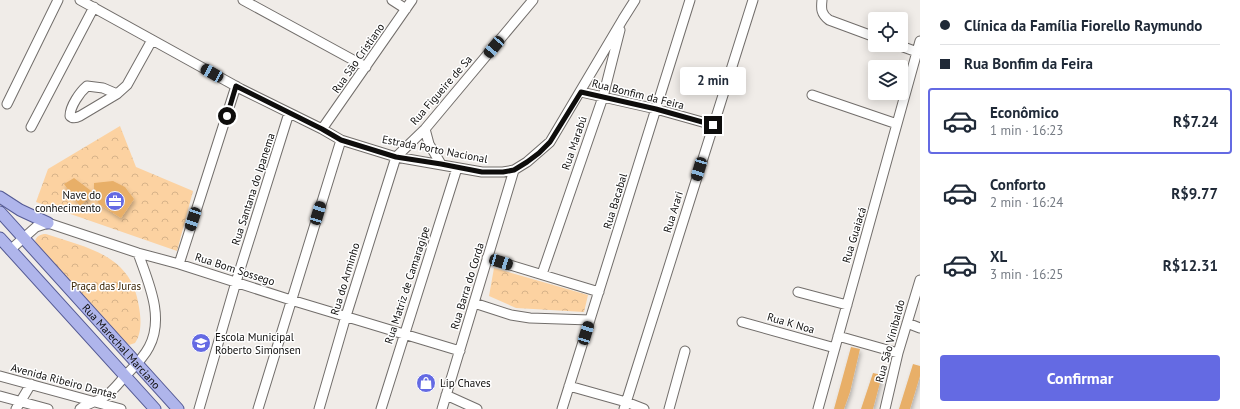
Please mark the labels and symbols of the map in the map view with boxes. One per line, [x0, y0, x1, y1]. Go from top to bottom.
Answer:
street label: Rua São Cristiano [329, 20, 387, 96]
car [482, 34, 506, 60]
street label: Rua Figueire de Sa [407, 52, 475, 128]
car [199, 62, 225, 84]
callout: 2 min [680, 67, 746, 95]
street label: Rua Bonfim da Feira [590, 76, 686, 112]
route start [218, 107, 236, 125]
street label: Rua Marabú [558, 114, 590, 172]
route end [704, 116, 722, 134]
street label: Rua Santana do Ipanema [228, 131, 278, 247]
street label: Estrada Porto Nacional [381, 132, 490, 166]
car [690, 156, 708, 182]
street label: Rua Bacabal [600, 171, 630, 231]
place label: Nave do conhecimento [35, 188, 101, 215]
street label: Rua Arari [660, 189, 686, 234]
office icon: Nave do conhecimento [104, 190, 126, 212]
car [309, 200, 327, 226]
street label: Rua Guaiacá [839, 205, 869, 265]
car [184, 206, 202, 232]
street label: Rua Matriz de Camaragipe [381, 224, 433, 346]
street label: Rua do Arminho [327, 241, 363, 317]
street label: Rua Barra do Corda [447, 241, 487, 331]
street label: Rua Bom Sossego [193, 249, 277, 289]
car [488, 253, 514, 271]
park label: Praça das Juras [71, 279, 141, 293]
street label: Rua São Vinibaldo [872, 298, 908, 384]
street label: Rua Marechal Marciano [79, 301, 163, 392]
street label: Rua K Noa [766, 310, 816, 336]
car [577, 320, 595, 346]
place label: Escola Municipal Roberto Simonsen [215, 330, 301, 357]
school or university icon: Escola Municipal Roberto Simonsen [190, 332, 212, 354]
street label: Avenida Ribeiro Dantas [9, 360, 119, 402]
shop icon: Lip Chaves [415, 372, 437, 394]
place label: Lip Chaves [440, 376, 491, 390]

